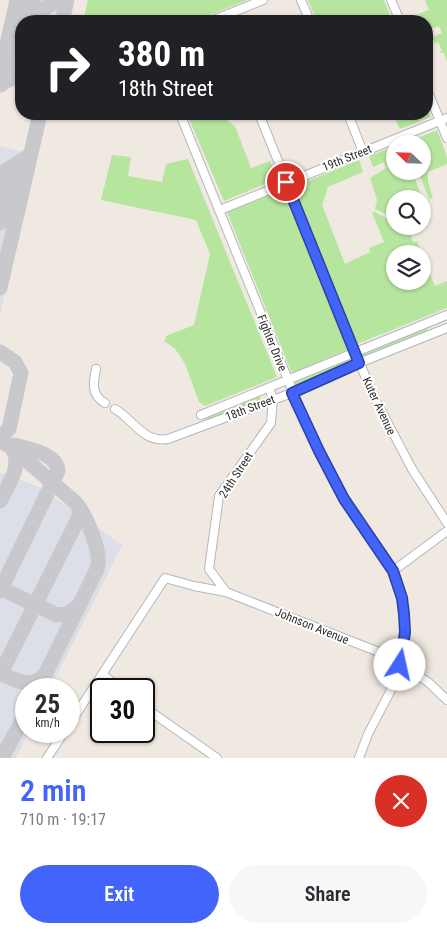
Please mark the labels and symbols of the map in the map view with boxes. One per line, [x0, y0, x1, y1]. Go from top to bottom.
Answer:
north arrow [386, 135, 431, 180]
street label: 19th Street [320, 142, 374, 174]
pin [265, 161, 307, 203]
street label: Fighter Drive [254, 313, 290, 374]
street label: Kuter Avenue [359, 375, 399, 438]
street label: 18th Street [223, 392, 277, 424]
street label: 24th Street [216, 449, 256, 501]
street label: Johnson Avenue [273, 605, 351, 647]
position arrow [373, 638, 425, 690]
speed limit sign: 30 [90, 678, 155, 743]

